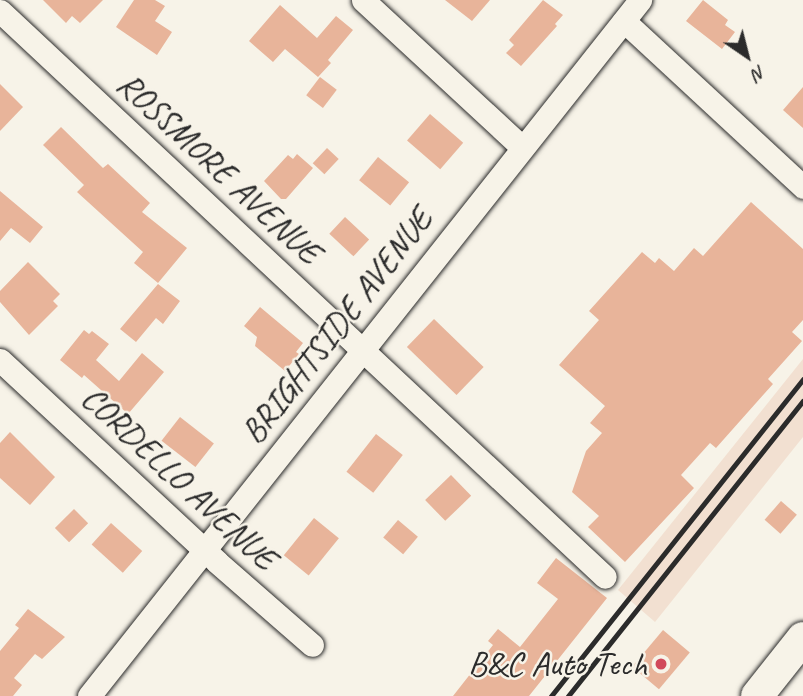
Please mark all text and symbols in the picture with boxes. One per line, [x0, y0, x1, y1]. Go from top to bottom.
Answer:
north arrow [712, 21, 782, 91]
text: N [747, 60, 771, 86]
street label: ROSSMORE AVENUE [109, 64, 329, 272]
street label: BRIGHTSIDE AVENUE [232, 200, 442, 452]
street label: CORDELLO AVENUE [73, 377, 285, 579]
place label: B&C Auto Tech [469, 643, 647, 685]
marker: B&C Auto Tech [653, 656, 669, 672]

